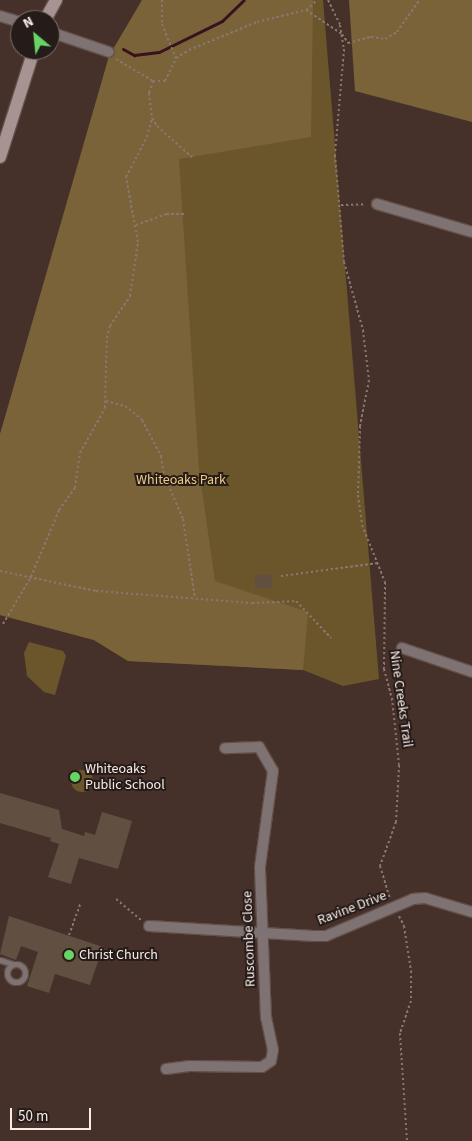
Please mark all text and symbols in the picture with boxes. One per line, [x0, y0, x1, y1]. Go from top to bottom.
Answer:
north arrow [10, 10, 60, 60]
text: N [20, 12, 37, 34]
park label: Whiteoaks Park [136, 472, 226, 488]
street label: Nine Creeks Trail [386, 650, 416, 748]
place label: Whiteoaks Public School [85, 761, 165, 794]
marker: Whiteoaks Public School [69, 771, 81, 783]
street label: Ravine Drive [315, 887, 389, 929]
street label: Ruscombe Close [239, 891, 259, 987]
place label: Christ Church [79, 947, 158, 963]
marker: Christ Church [63, 949, 75, 961]
scale bar [12, 1098, 94, 1130]
text: 50 m [18, 1106, 48, 1127]

